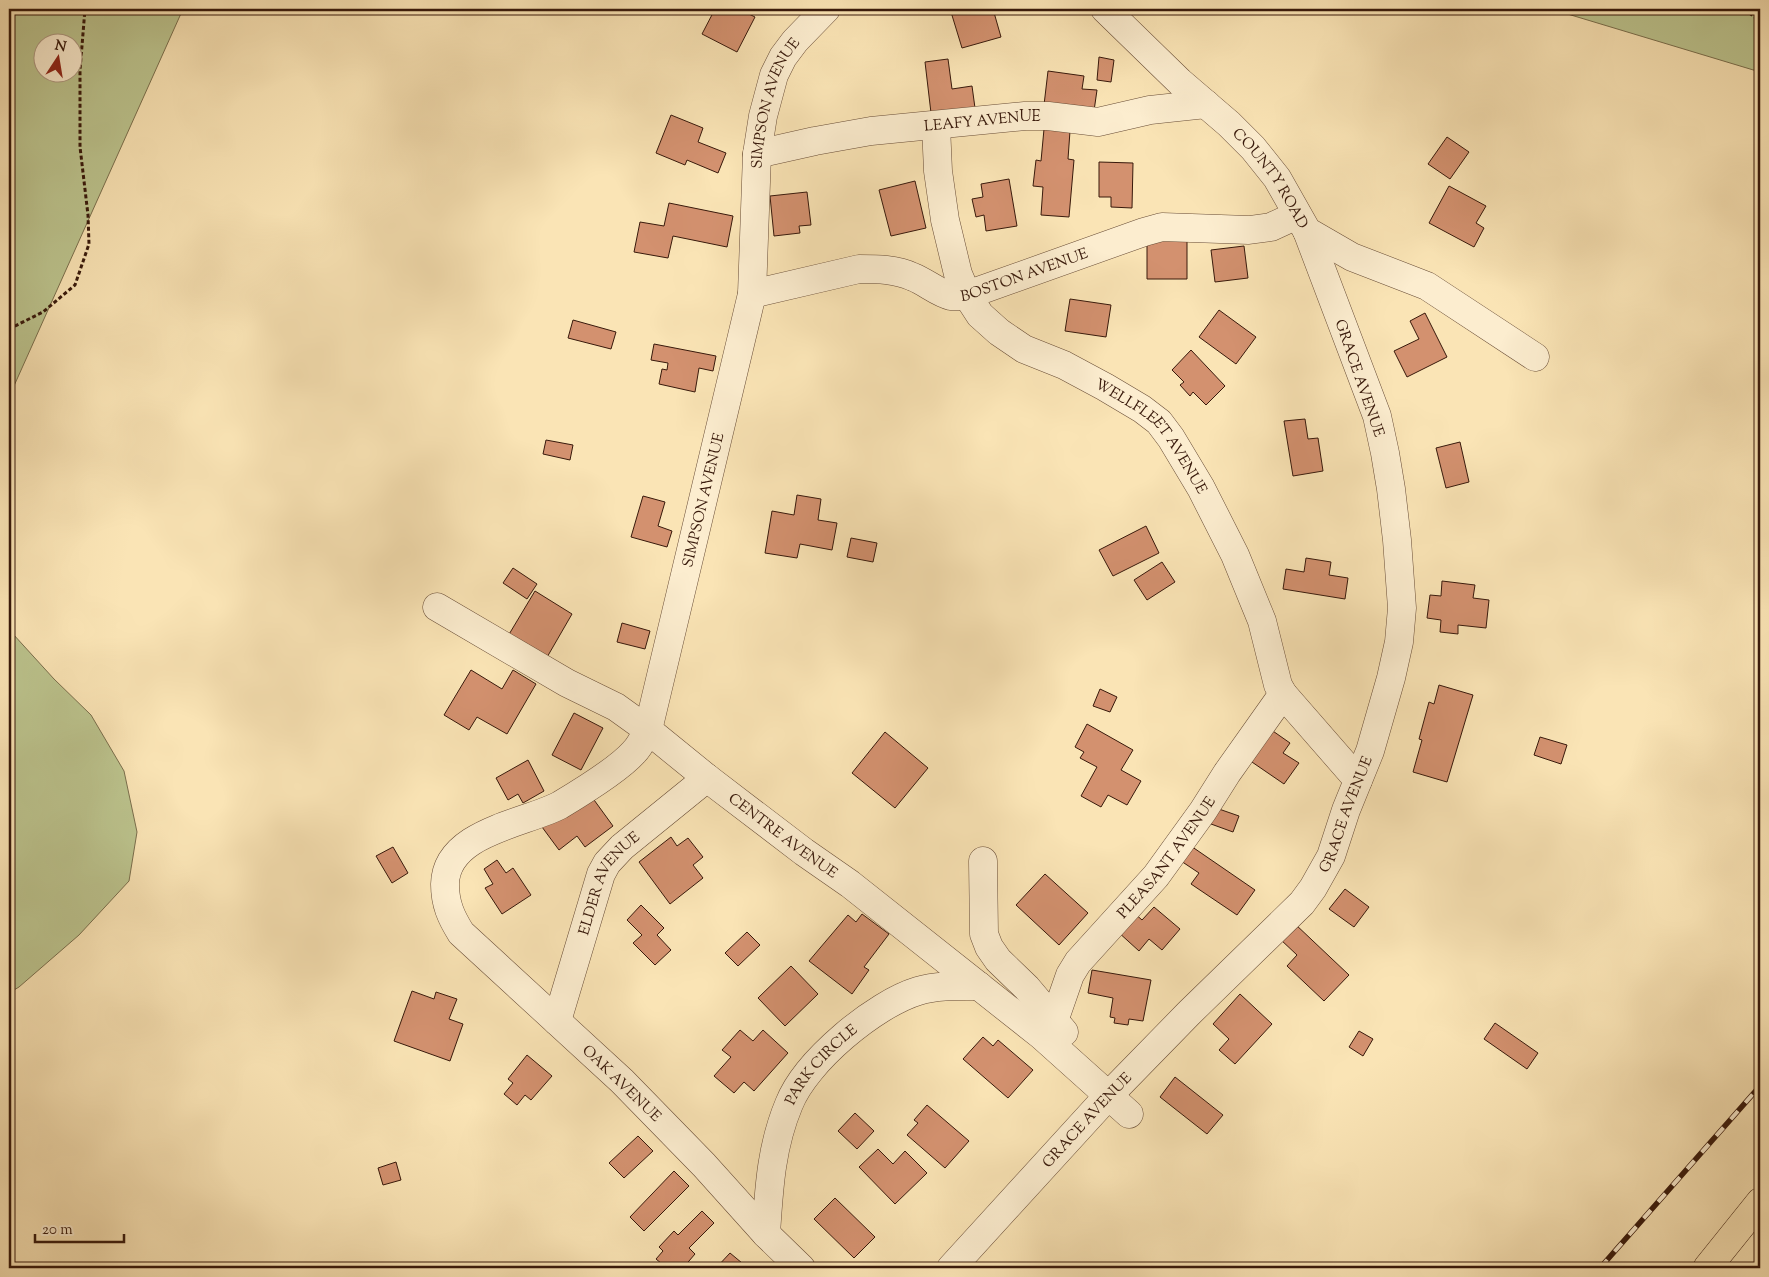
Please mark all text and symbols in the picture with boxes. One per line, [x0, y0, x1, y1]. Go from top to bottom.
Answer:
north arrow [32, 32, 82, 82]
street label: SIMPSON AVENUE [747, 34, 806, 169]
text: N [53, 36, 68, 58]
street label: LEAFY AVENUE [923, 107, 1040, 138]
street label: COUNTY ROAD [1227, 124, 1313, 233]
street label: BOSTON AVENUE [959, 244, 1091, 308]
street label: GRACE AVENUE [1329, 317, 1389, 440]
street label: WELLFLEET AVENUE [1091, 374, 1211, 498]
street label: SIMPSON AVENUE [678, 431, 730, 570]
street label: GRACE AVENUE [1315, 753, 1379, 877]
street label: CENTRE AVENUE [723, 789, 841, 884]
street label: PLEASANT AVENUE [1113, 793, 1221, 924]
street label: ELDER AVENUE [574, 827, 645, 938]
street label: PARK CIRCLE [781, 1020, 862, 1109]
street label: OAK AVENUE [577, 1041, 665, 1127]
street label: GRACE AVENUE [1038, 1068, 1137, 1173]
scale bar [35, 1212, 124, 1244]
text: 20 m [42, 1220, 73, 1241]

